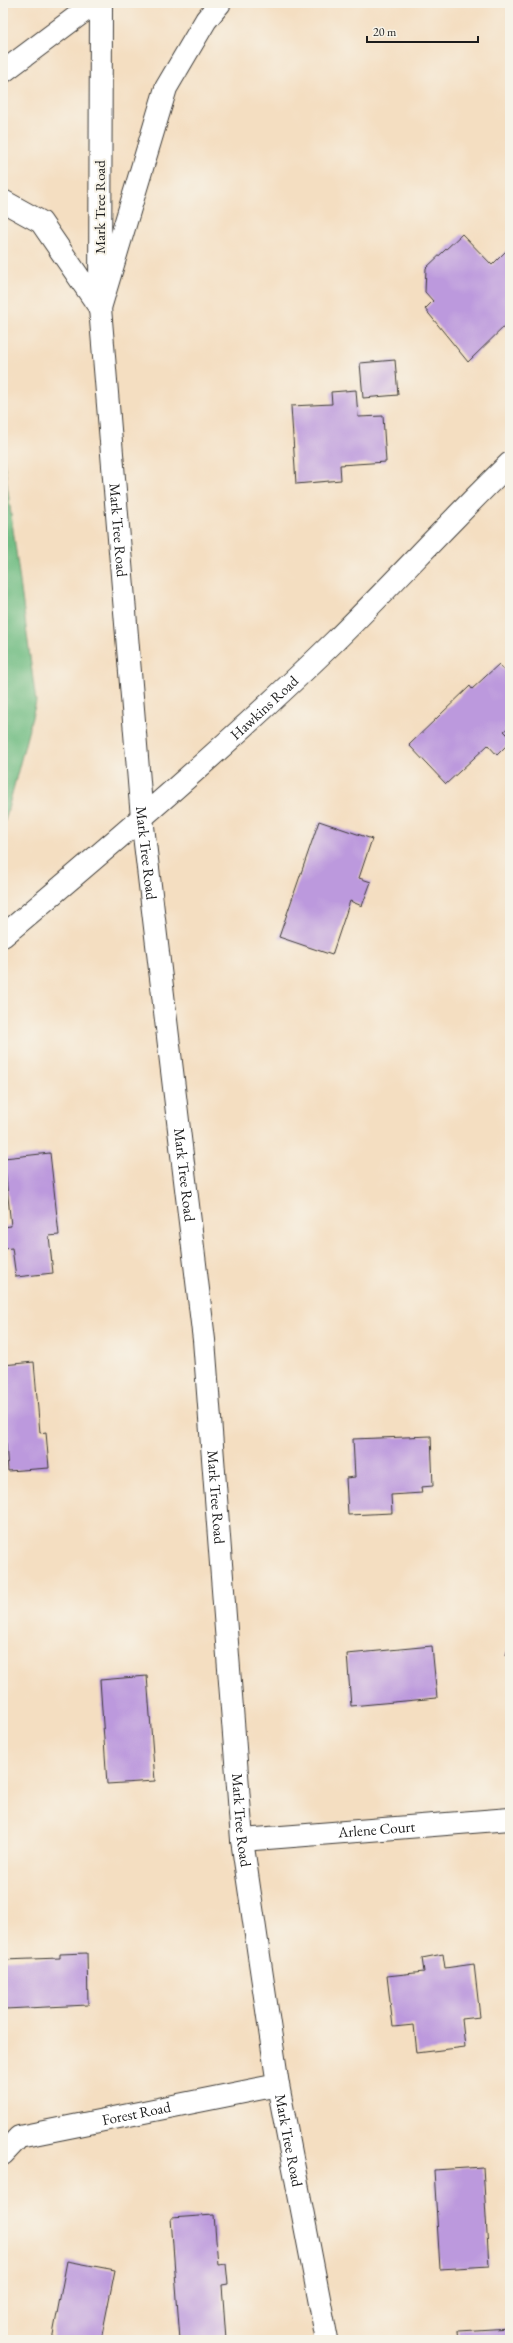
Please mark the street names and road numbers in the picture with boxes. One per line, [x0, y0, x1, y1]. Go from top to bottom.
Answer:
street label: Mark Tree Road [90, 160, 109, 254]
street label: Mark Tree Road [105, 483, 132, 578]
street label: Hawkins Road [226, 671, 302, 744]
street label: Mark Tree Road [132, 806, 162, 901]
street label: Mark Tree Road [170, 1127, 200, 1223]
street label: Mark Tree Road [203, 1450, 230, 1545]
street label: Mark Tree Road [228, 1773, 256, 1869]
street label: Arlene Court [336, 1816, 416, 1842]
street label: Mark Tree Road [271, 2093, 307, 2189]
street label: Forest Road [100, 2097, 173, 2129]

